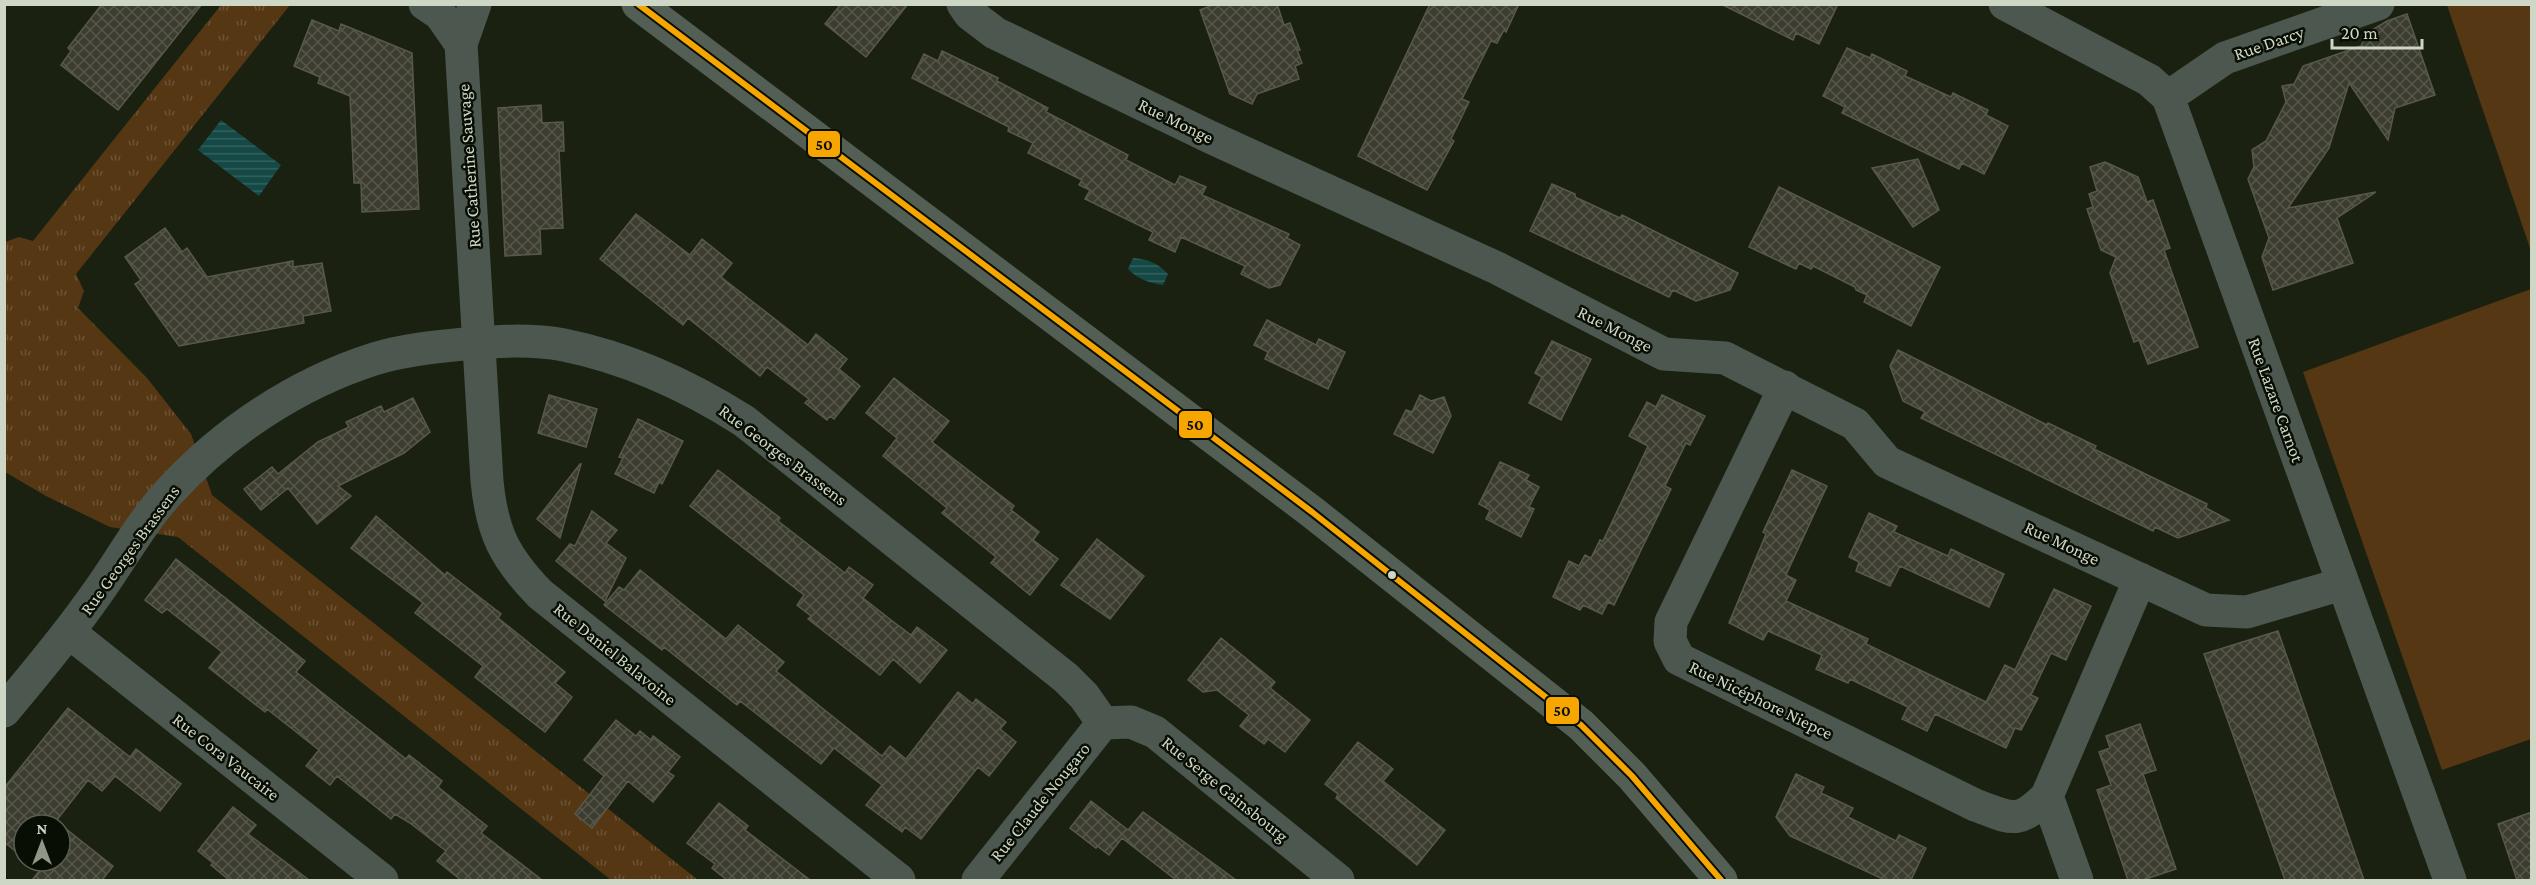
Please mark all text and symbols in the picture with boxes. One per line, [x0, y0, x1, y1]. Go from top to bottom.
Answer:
scale bar [2332, 12, 2422, 50]
street label: Rue Darcy [2231, 21, 2307, 64]
text: 20 m [2341, 23, 2378, 43]
street label: Rue Catherine Sauvage [453, 83, 485, 249]
street label: Rue Monge [1135, 94, 1217, 148]
line badge: 50 [807, 130, 841, 158]
text: 50 [815, 136, 833, 153]
street label: Rue Monge [1575, 302, 1656, 356]
street label: Rue Lazare Carnot [2244, 335, 2308, 466]
street label: Rue Georges Brassens [715, 400, 851, 510]
line badge: 50 [1178, 410, 1213, 439]
text: 50 [1186, 416, 1204, 433]
street label: Rue Georges Brassens [76, 481, 184, 619]
street label: Rue Monge [2021, 517, 2103, 569]
unlabelled marker [1386, 569, 1398, 581]
street label: Rue Daniel Balavoine [550, 598, 680, 710]
street label: Rue Nicéphore Niepce [1686, 657, 1836, 743]
line badge: 50 [1545, 696, 1580, 725]
text: 50 [1553, 702, 1571, 719]
street label: Rue Cora Vaucaire [169, 709, 283, 805]
street label: Rue Serge Gainsbourg [1158, 732, 1292, 846]
street label: Rue Claude Nougaro [986, 739, 1094, 865]
north arrow [12, 813, 72, 873]
text: N [37, 820, 48, 837]

